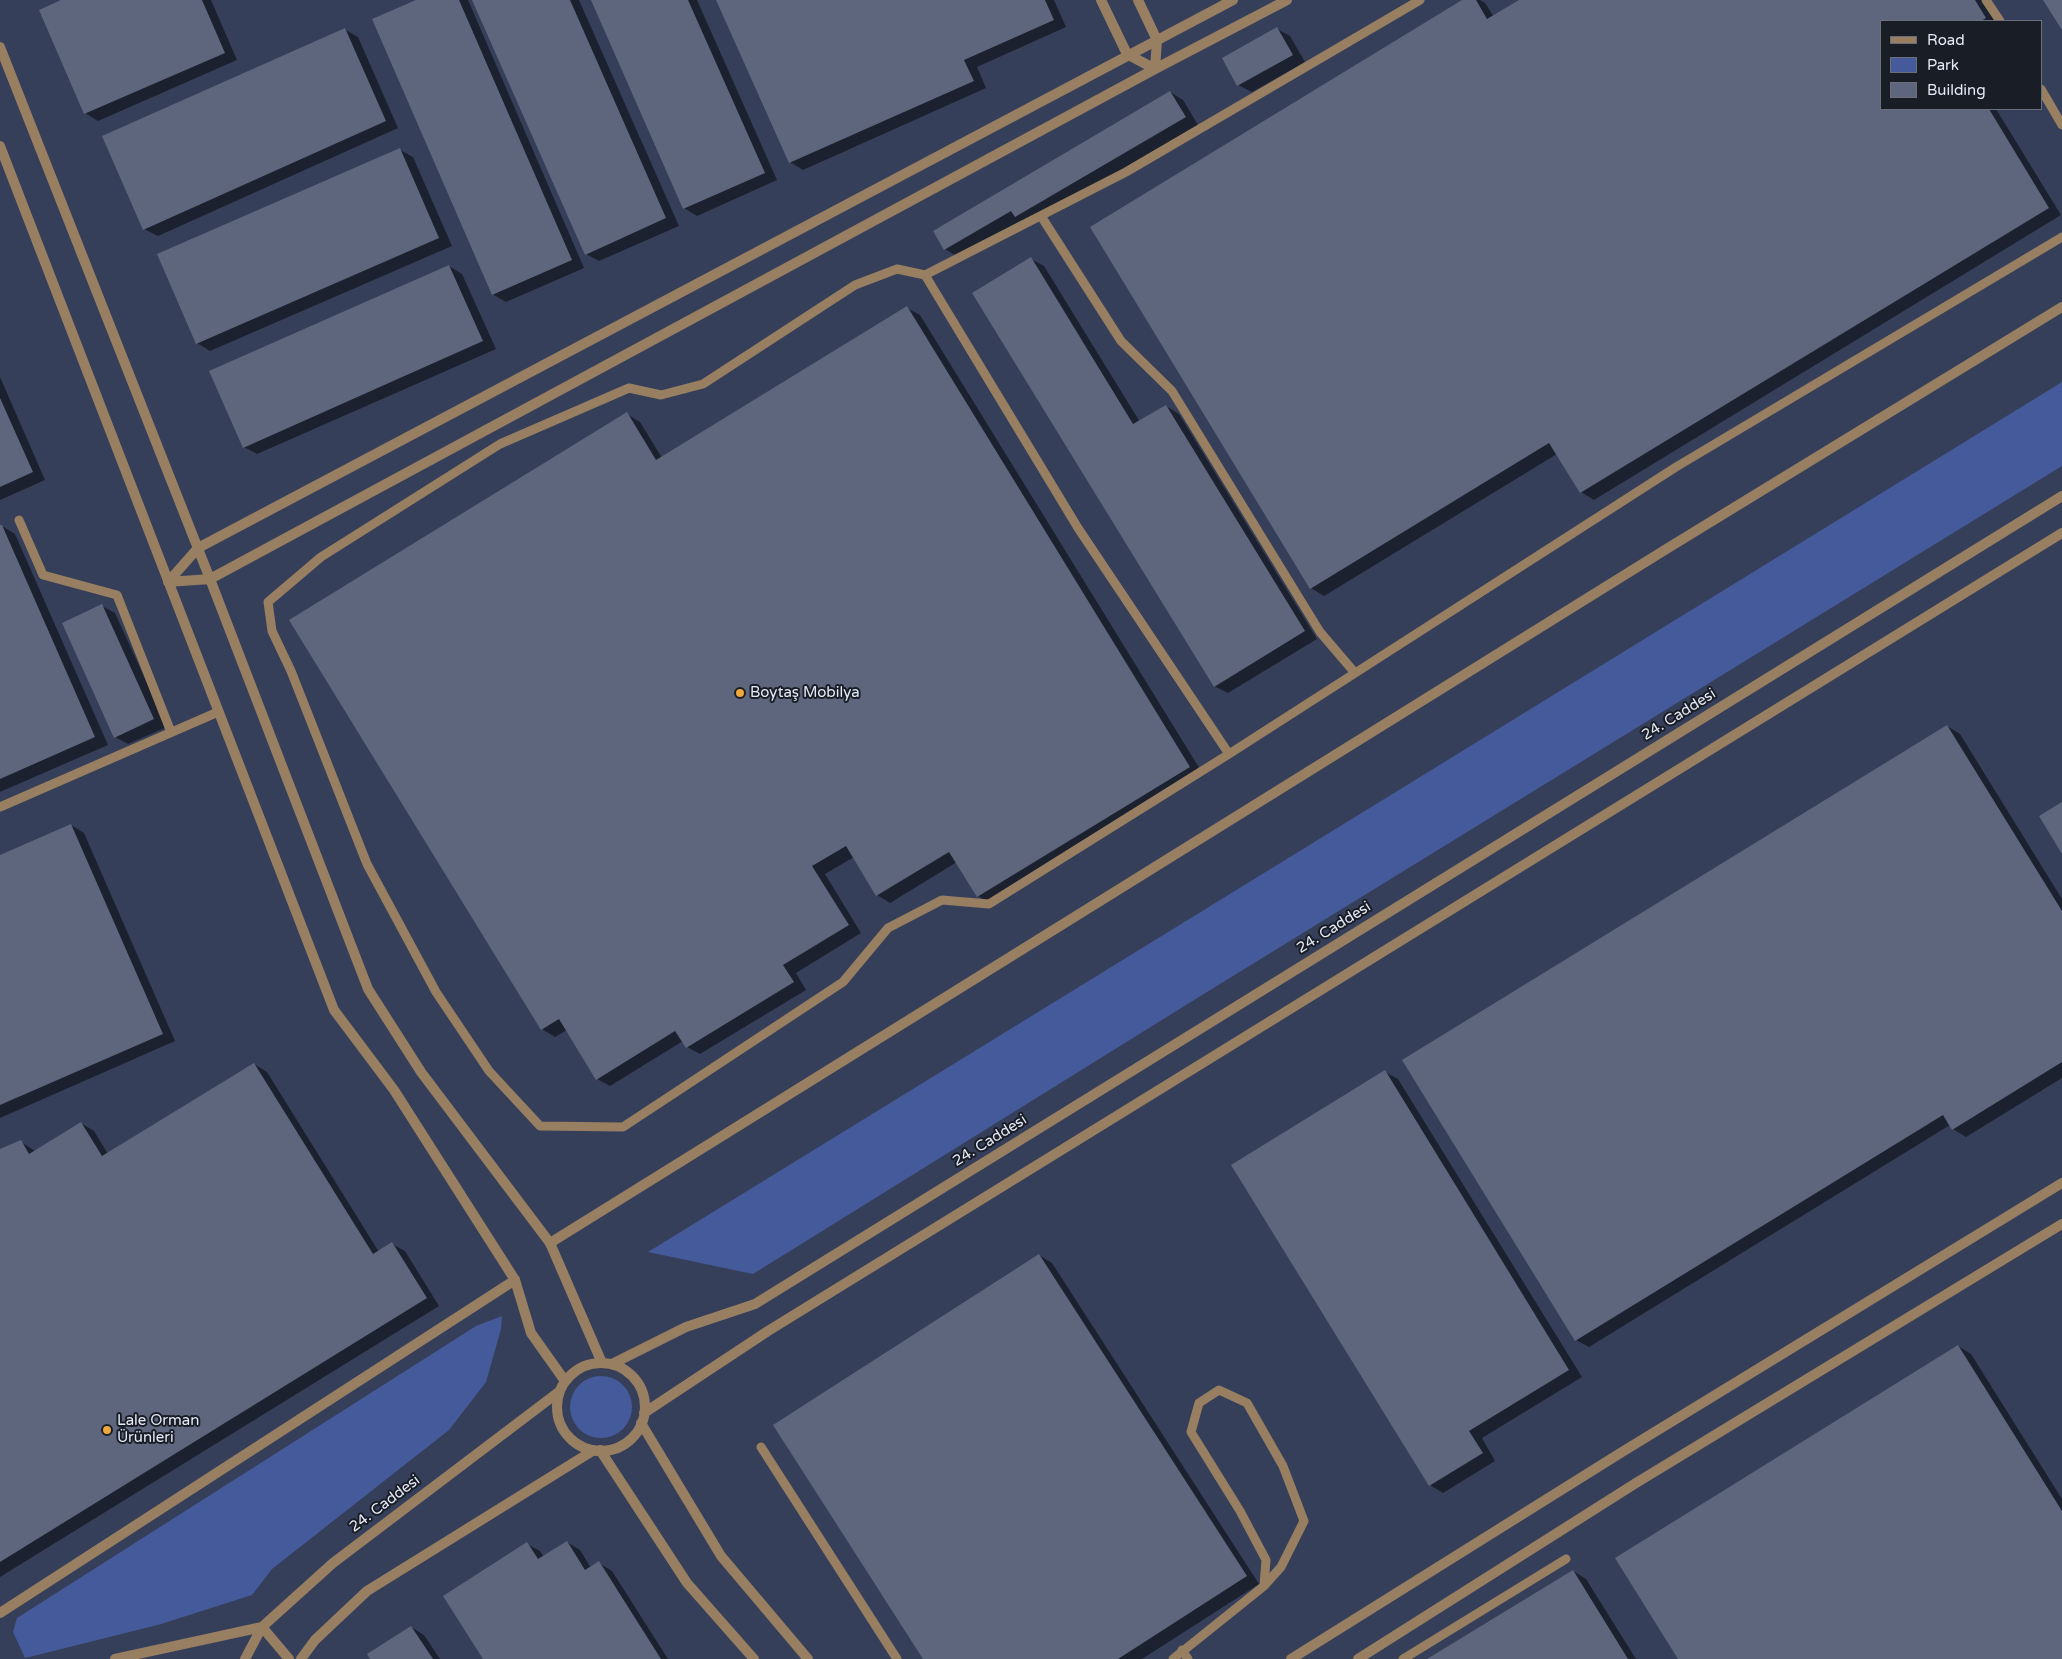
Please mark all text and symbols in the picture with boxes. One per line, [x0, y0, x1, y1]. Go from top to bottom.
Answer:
legend [1880, 20, 2042, 110]
text: Road [1927, 31, 1965, 49]
text: Park [1927, 56, 1959, 74]
text: Building [1927, 81, 1986, 99]
place label: Boytaş Mobilya [750, 684, 860, 702]
street label: 24. Caddesi [1639, 685, 1719, 745]
marker: Boytaş Mobilya [734, 687, 746, 699]
street label: 24. Caddesi [1294, 898, 1374, 958]
street label: 24. Caddesi [950, 1111, 1030, 1171]
place label: Lale Orman Ürünleri [117, 1412, 199, 1447]
marker: Lale Orman Ürünleri [101, 1424, 113, 1436]
street label: 24. Caddesi [346, 1472, 424, 1536]

